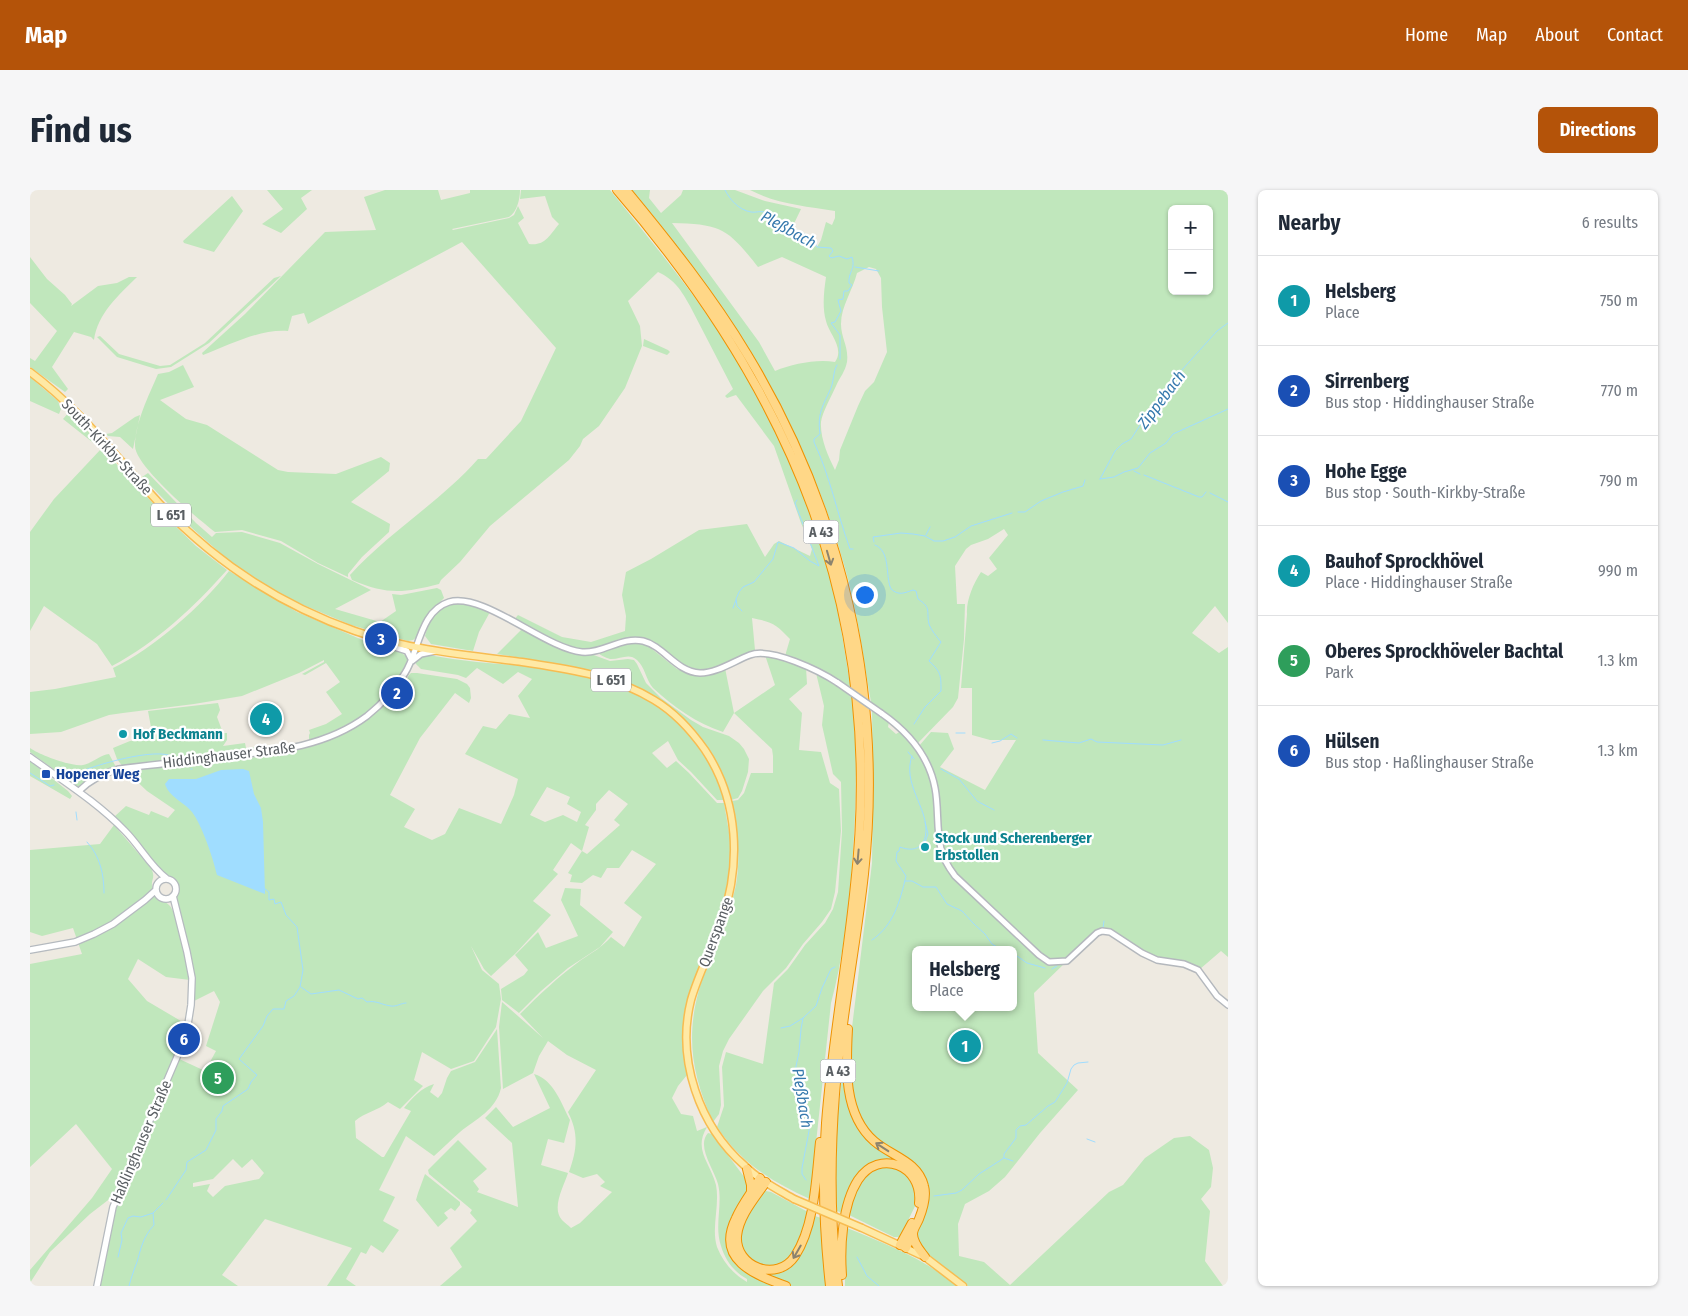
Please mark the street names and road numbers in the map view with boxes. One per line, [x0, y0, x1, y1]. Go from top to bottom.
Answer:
street label: South-Kirkby-Straße [58, 395, 156, 499]
road number: L 651 [151, 504, 191, 526]
road number: A 43 [804, 521, 838, 544]
road number: L 651 [591, 668, 631, 692]
street label: Hiddinghauser Straße [162, 738, 296, 772]
street label: Querspange [695, 894, 737, 970]
road number: A 43 [820, 1059, 856, 1082]
street label: Haßlinghauser Straße [107, 1077, 175, 1207]

